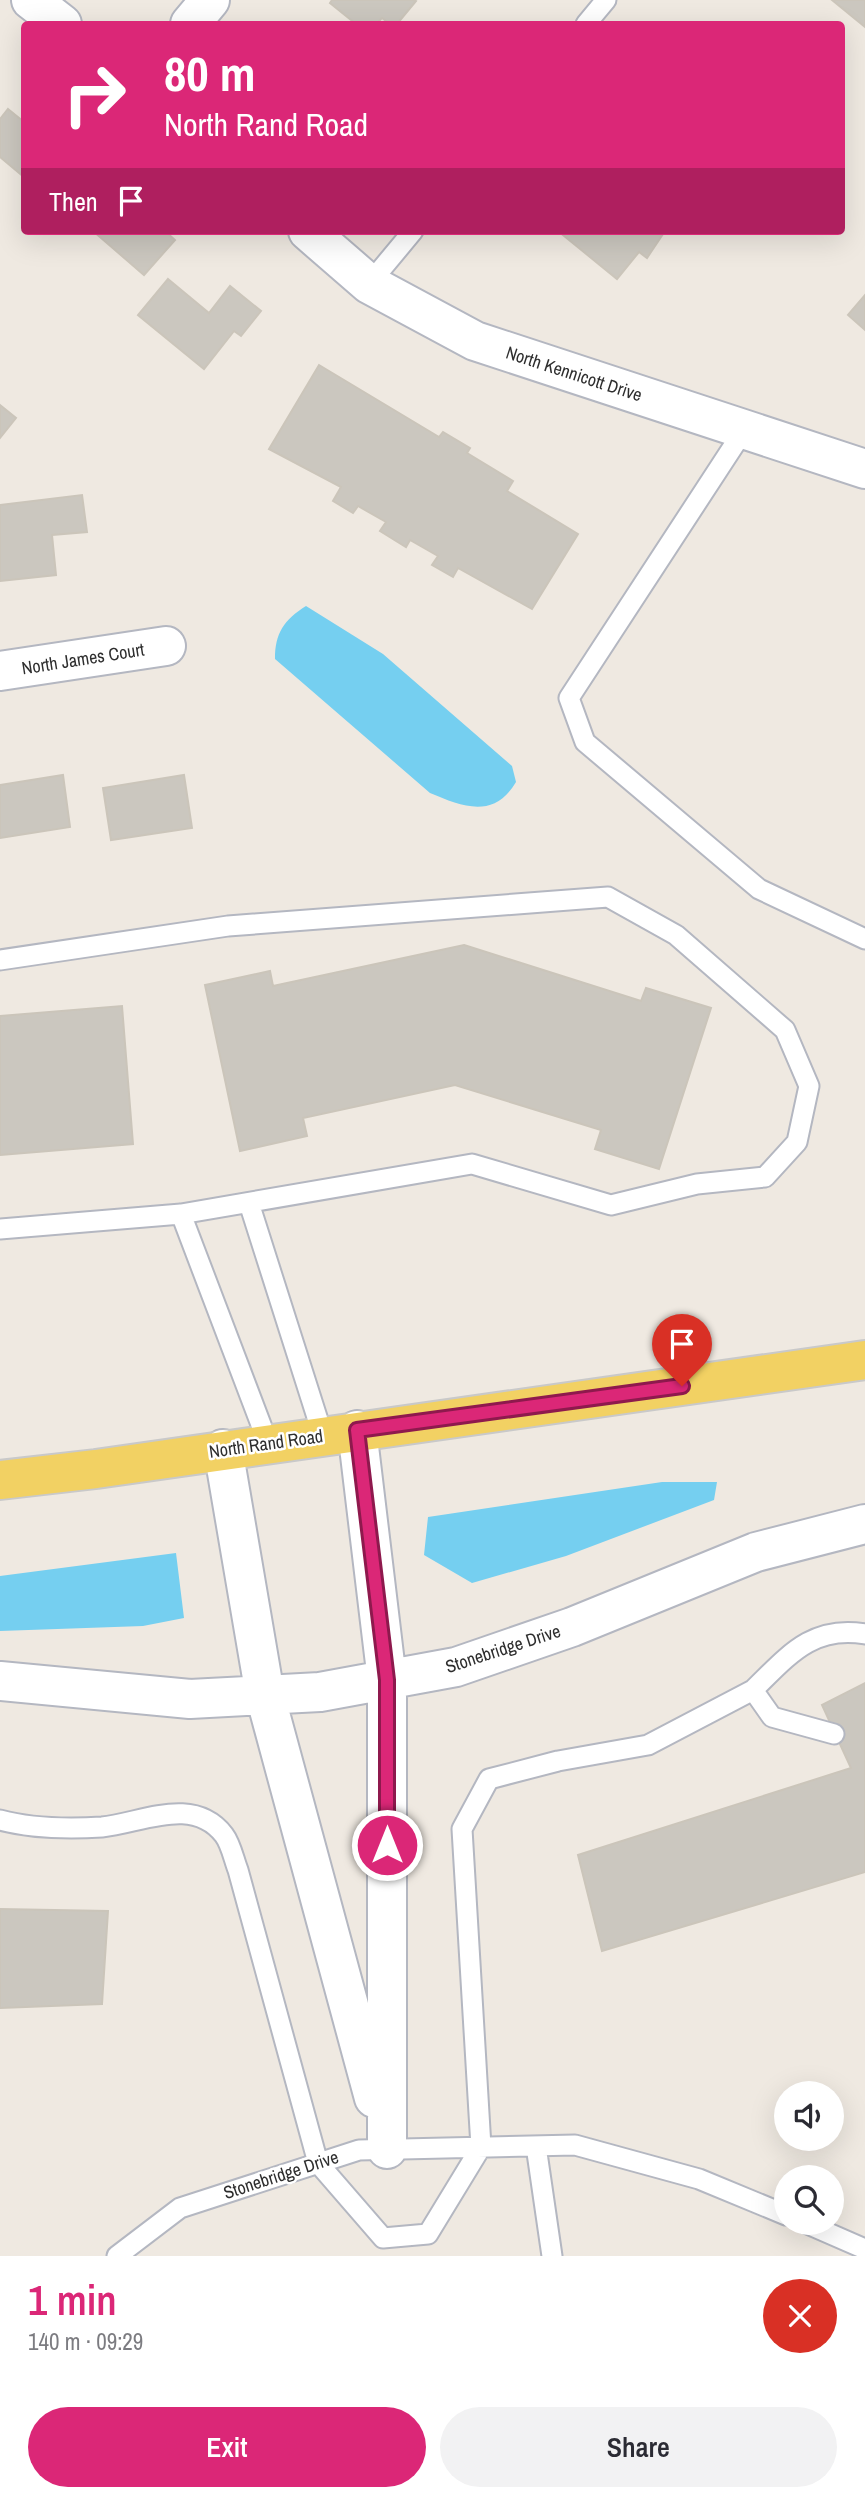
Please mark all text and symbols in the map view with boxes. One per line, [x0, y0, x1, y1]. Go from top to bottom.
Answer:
text: 80 m [164, 40, 256, 106]
icon: right [49, 49, 140, 140]
text: North Rand Road [164, 103, 368, 146]
icon: arrive [112, 182, 150, 220]
text: Then [49, 184, 98, 219]
street label: North Kennicott Drive [503, 340, 646, 407]
street label: North James Court [20, 636, 146, 681]
pin [652, 1314, 712, 1386]
icon: arrive [663, 1325, 701, 1363]
street label: North Rand Road [207, 1423, 325, 1464]
street label: Stonebridge Drive [442, 1618, 564, 1679]
position arrow [350, 1808, 424, 1882]
map controls [774, 2081, 844, 2235]
button: sound [774, 2081, 844, 2151]
street label: Stonebridge Drive [220, 2144, 342, 2205]
button: search [774, 2165, 844, 2235]
text: 1 min [28, 2272, 117, 2328]
button: close [763, 2279, 837, 2353]
text: 140 m · 09:29 [28, 2326, 143, 2357]
button: Exit [28, 2407, 426, 2487]
button: Share [440, 2407, 837, 2487]

